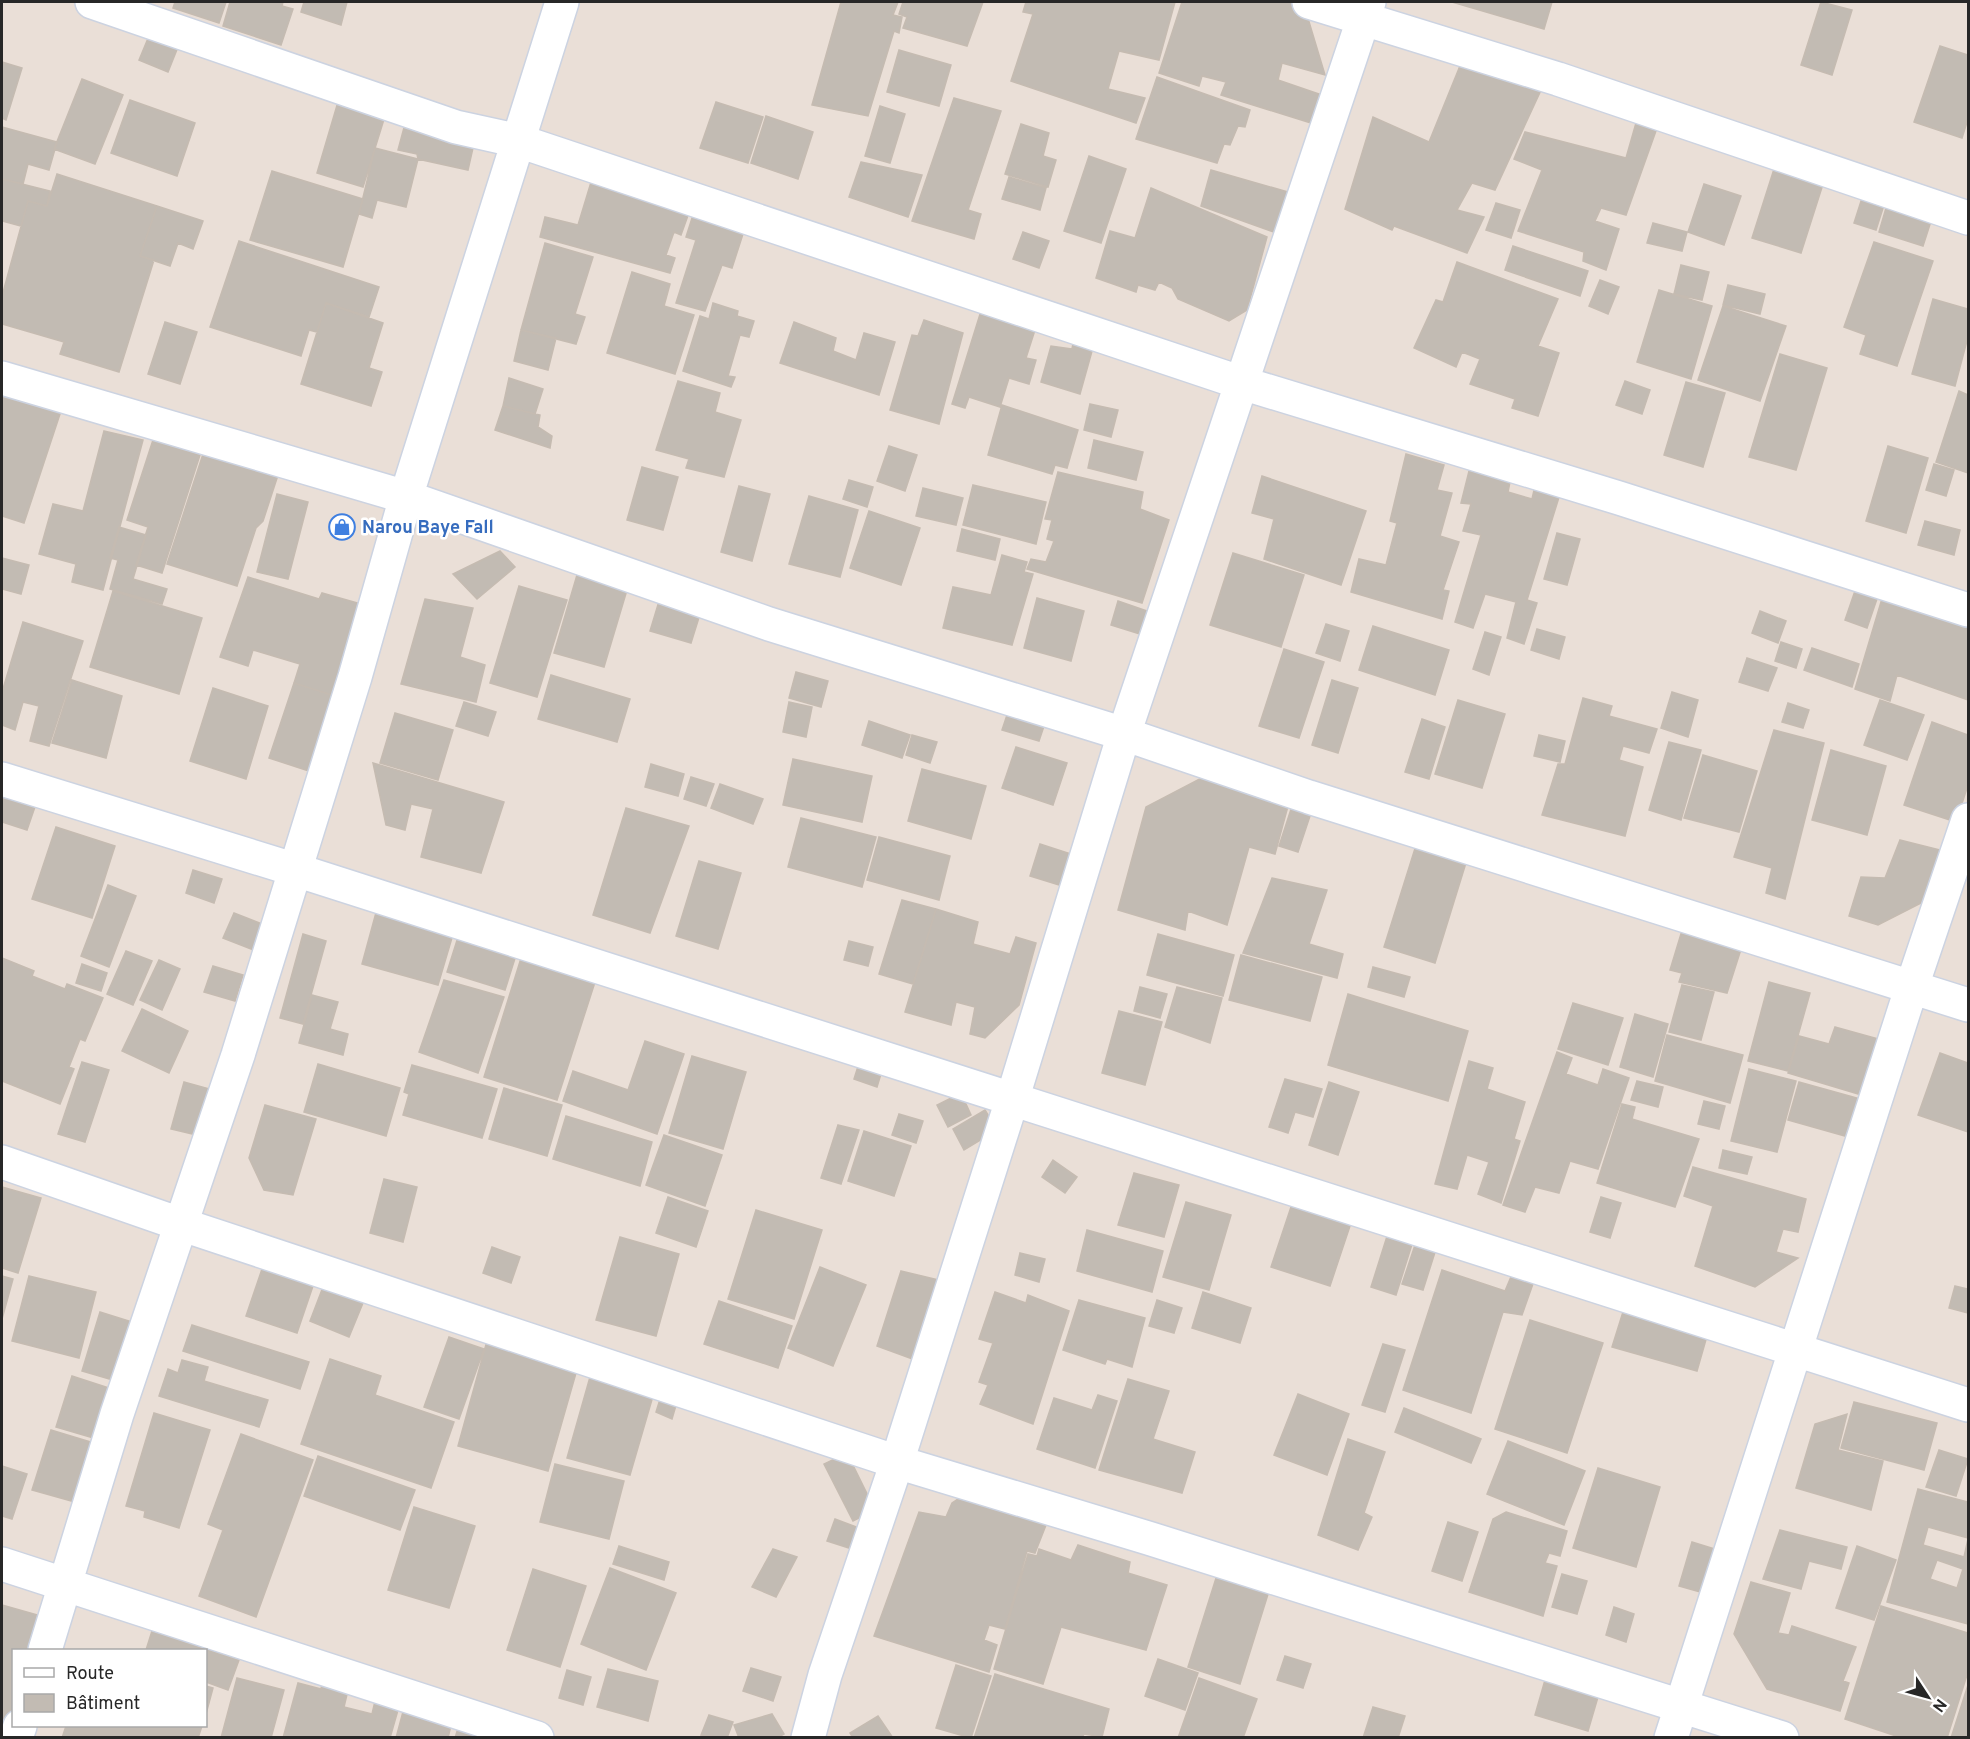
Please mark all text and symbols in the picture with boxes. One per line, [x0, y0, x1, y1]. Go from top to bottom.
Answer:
shop icon: Narou Baye Fall [327, 512, 357, 542]
place label: Narou Baye Fall [362, 517, 494, 540]
legend [12, 1649, 207, 1727]
text: Route [66, 1663, 114, 1686]
north arrow [1898, 1667, 1958, 1727]
text: Bâtiment [66, 1693, 140, 1716]
text: N [1927, 1694, 1950, 1715]

